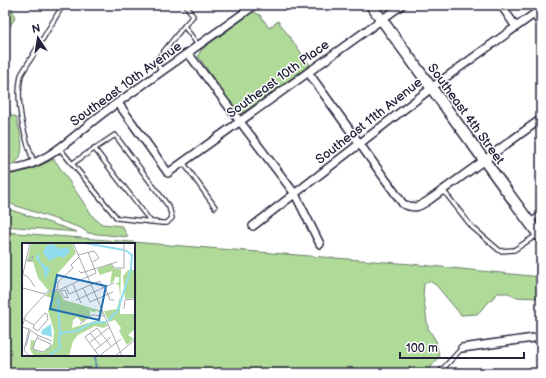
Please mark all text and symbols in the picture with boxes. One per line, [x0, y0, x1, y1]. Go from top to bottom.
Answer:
north arrow [18, 18, 58, 58]
text: N [31, 21, 41, 36]
street label: Southeast 10th Place [224, 36, 333, 122]
street label: Southeast 10th Avenue [67, 38, 185, 130]
street label: Southeast 4th Street [424, 61, 508, 167]
street label: Southeast 11th Avenue [312, 74, 426, 168]
inset map [22, 243, 135, 356]
scale bar [400, 334, 524, 360]
text: 100 m [406, 341, 438, 356]

